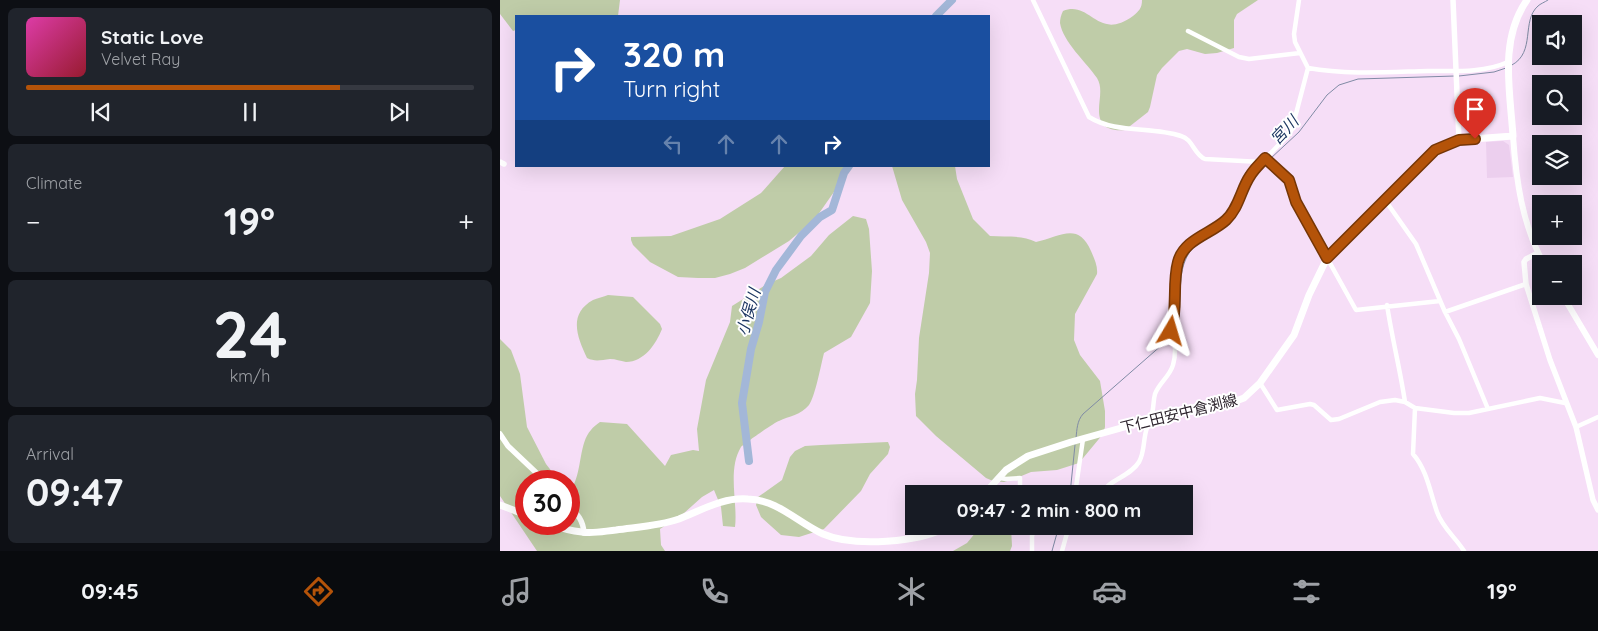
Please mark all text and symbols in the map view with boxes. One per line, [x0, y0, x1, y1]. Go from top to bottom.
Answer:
map controls [1532, 15, 1582, 305]
button: sound [1532, 15, 1582, 65]
text: Static Love [101, 25, 204, 49]
text: 320 m [623, 32, 725, 76]
icon: right [540, 35, 605, 100]
text: Velvet Ray [101, 49, 180, 69]
text: Turn right [623, 75, 720, 103]
button: search [1532, 75, 1582, 125]
pin [1454, 88, 1496, 139]
icon: arrive [1461, 95, 1489, 123]
icon: previous [87, 98, 115, 126]
icon: pause [236, 98, 264, 126]
icon: next [385, 98, 413, 126]
water label: 宮川 [1266, 110, 1304, 149]
icon: left [659, 130, 687, 158]
icon: ahead [712, 130, 740, 158]
icon: ahead [765, 130, 793, 158]
icon: right [818, 130, 846, 158]
button: layers [1532, 135, 1582, 185]
text: Climate [26, 173, 82, 193]
button: + [1532, 195, 1582, 245]
text: 19° [224, 197, 275, 245]
text: − [26, 204, 41, 239]
text: + [458, 204, 474, 239]
button: − [1532, 255, 1582, 305]
water label: 小俣川 [732, 284, 765, 338]
text: 24 [212, 293, 288, 374]
position arrow [1144, 304, 1196, 356]
text: km/h [230, 366, 270, 386]
street label: 下仁田安中倉渕線 [1118, 390, 1239, 437]
text: Arrival [26, 444, 74, 464]
text: 09:47 [26, 468, 123, 516]
speed limit sign: 30 [515, 470, 580, 535]
text: 09:47 · 2 min · 800 m [957, 498, 1141, 522]
icon: directions [301, 574, 336, 609]
icon: music [499, 574, 534, 609]
icon: phone [697, 574, 732, 609]
icon: climate [894, 574, 929, 609]
icon: car [1092, 574, 1127, 609]
icon: filters [1289, 574, 1324, 609]
text: 09:45 [81, 577, 139, 605]
text: 19° [1487, 577, 1517, 605]

